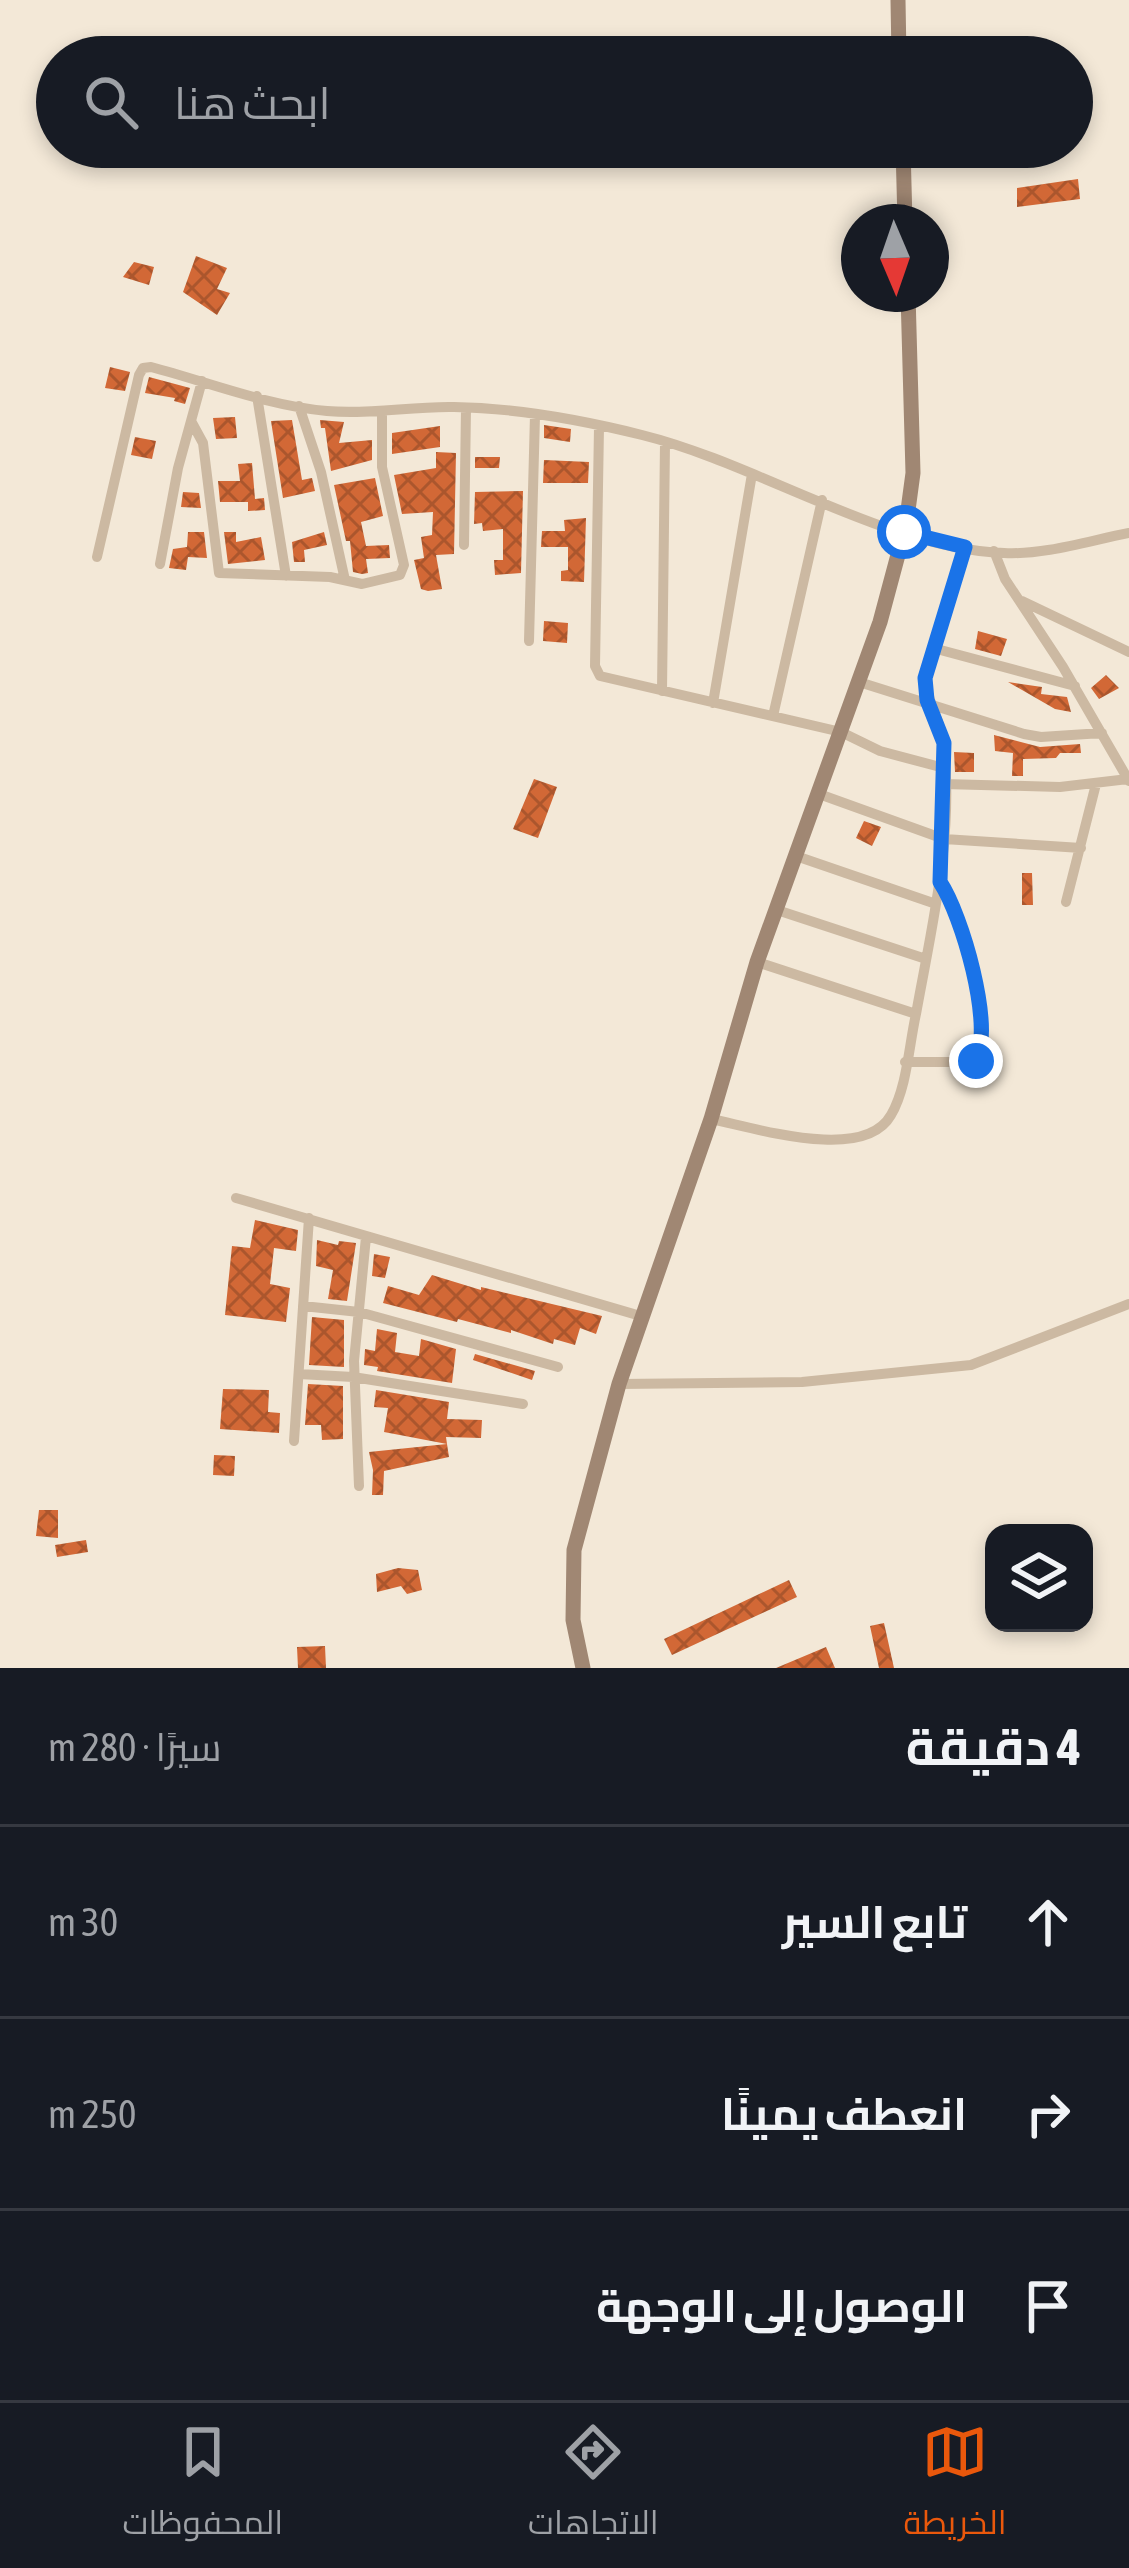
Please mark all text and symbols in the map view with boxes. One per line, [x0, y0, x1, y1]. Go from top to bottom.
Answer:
search box [36, 36, 1093, 168]
icon: search [78, 69, 144, 135]
text: ابحث هنا [174, 77, 331, 129]
north arrow [841, 204, 949, 312]
route start [877, 505, 931, 559]
route end [949, 1034, 1003, 1088]
map controls [985, 1524, 1093, 1632]
button: layers [985, 1524, 1093, 1632]
text: 4 دقيقة [906, 1717, 1081, 1776]
text: سيرًا · 280 m [48, 1725, 221, 1769]
icon: ahead [1015, 1889, 1081, 1955]
text: تابع السير [782, 1896, 967, 1948]
text: 30 m [48, 1900, 118, 1944]
icon: right [1015, 2081, 1081, 2147]
text: انعطف يمينًا [721, 2088, 967, 2140]
text: 250 m [48, 2092, 136, 2136]
icon: arrive [1015, 2273, 1081, 2339]
text: الوصول إلى الوجهة [596, 2280, 967, 2332]
tab: المحفوظات [122, 2419, 283, 2553]
tab: الاتجاهات [528, 2419, 659, 2553]
tab: الخريطة [904, 2419, 1007, 2553]

